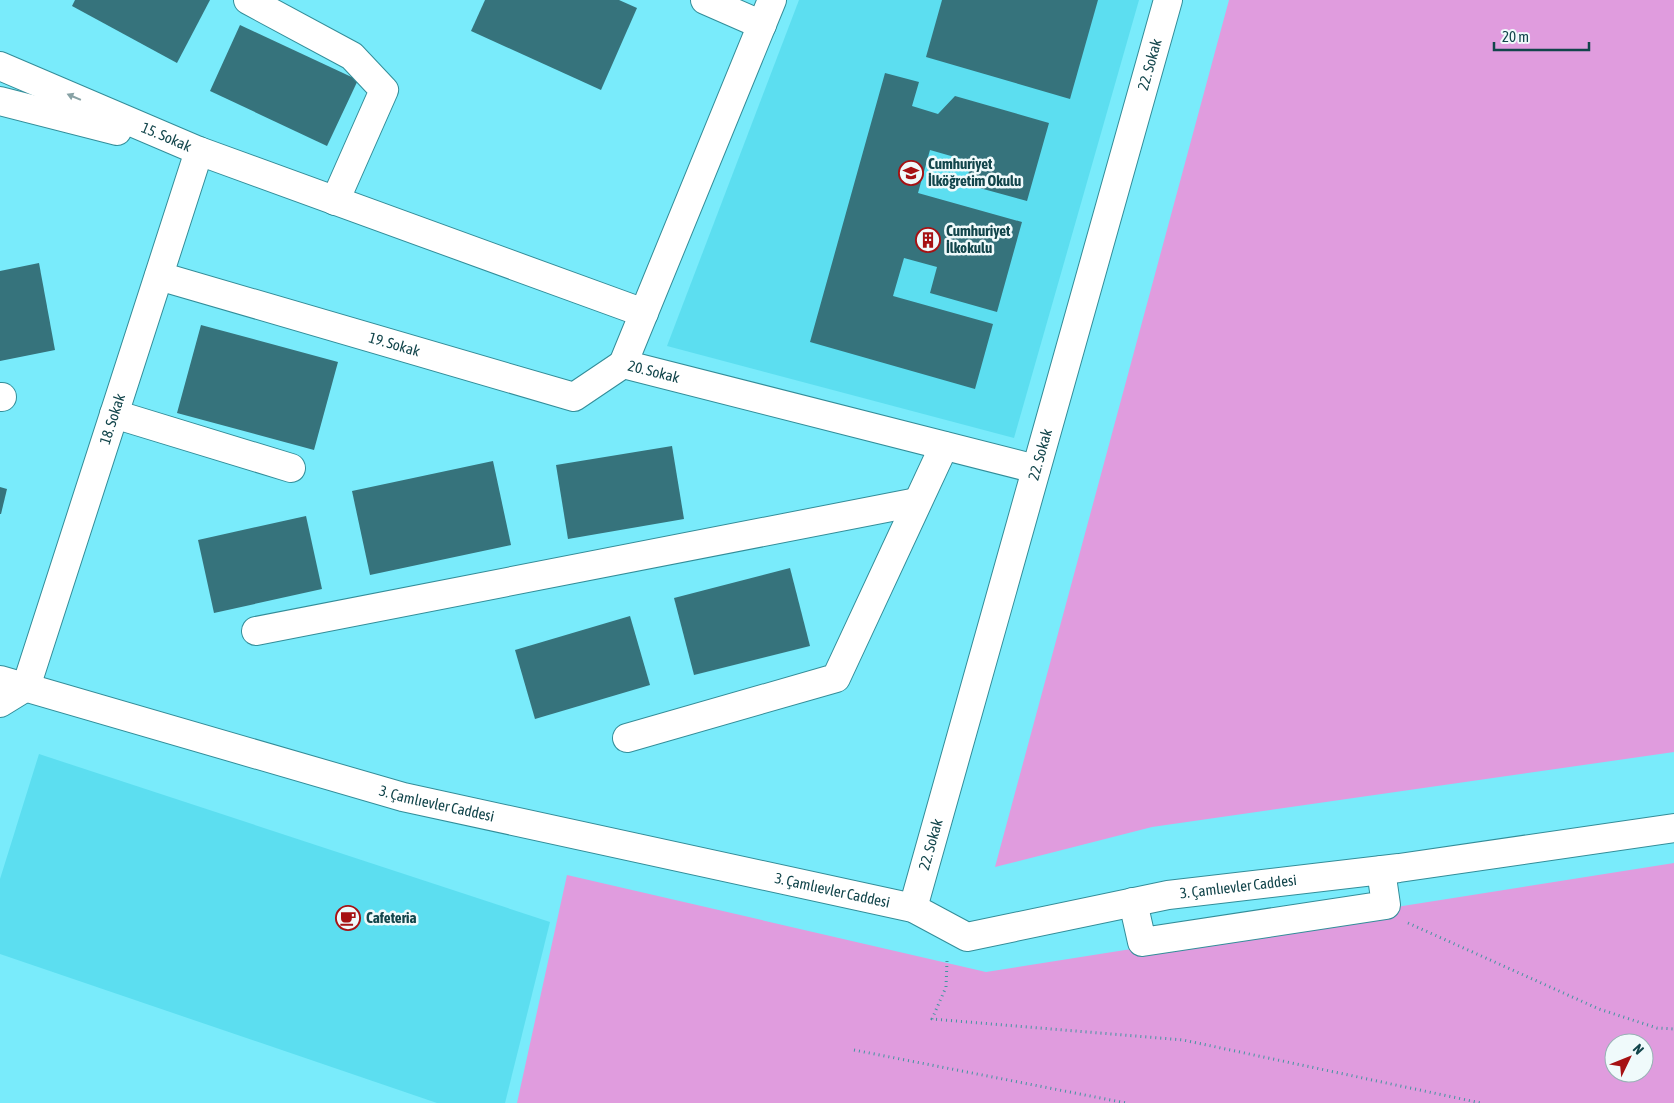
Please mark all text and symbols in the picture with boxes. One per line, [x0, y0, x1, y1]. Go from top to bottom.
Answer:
scale bar [1494, 20, 1589, 52]
text: 20 m [1502, 28, 1529, 45]
street label: 22. Sokak [1134, 37, 1165, 92]
one-way arrow [67, 93, 81, 101]
street label: 15. Sokak [139, 119, 194, 155]
place label: Cumhuriyet İlköğretim Okulu [928, 155, 1021, 189]
school or university icon: Cumhuriyet İlköğretim Okulu [898, 160, 924, 186]
place label: Cumhuriyet İlkokulu [946, 222, 1011, 256]
building icon: Cumhuriyet İlkokulu [915, 227, 941, 253]
street label: 19. Sokak [367, 329, 422, 360]
street label: 20. Sokak [626, 357, 682, 386]
street label: 18. Sokak [96, 391, 128, 447]
street label: 22. Sokak [1025, 426, 1055, 482]
street label: 3. Çamlıevler Caddesi [377, 782, 496, 825]
street label: 22. Sokak [915, 816, 946, 872]
street label: 3. Çamlıevler Caddesi [773, 869, 892, 911]
street label: 3. Çamlıevler Caddesi [1179, 871, 1298, 902]
cafe icon: Cafeteria [335, 905, 361, 931]
place label: Cafeteria [366, 909, 417, 926]
north arrow [1604, 1033, 1654, 1083]
text: N [1630, 1041, 1647, 1058]

